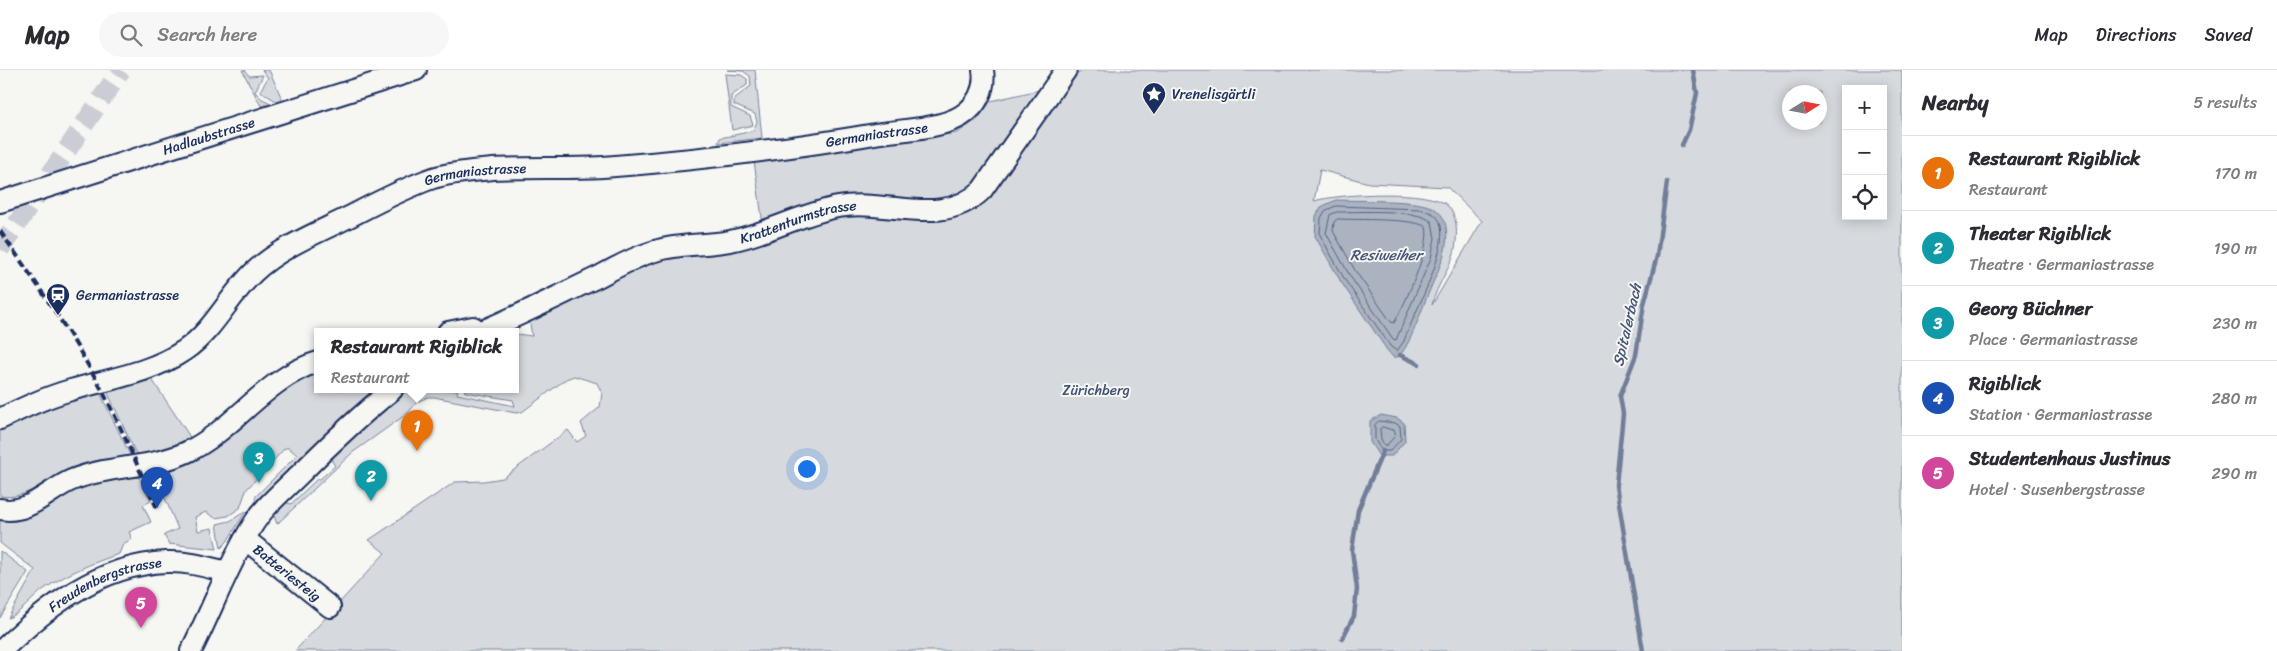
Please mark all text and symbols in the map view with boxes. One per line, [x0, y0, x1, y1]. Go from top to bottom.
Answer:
search box [99, 12, 449, 57]
text: Map [25, 14, 69, 56]
text: Search here [157, 18, 257, 51]
text: Map [2035, 19, 2068, 51]
text: Directions [2096, 19, 2177, 51]
text: Saved [2205, 19, 2252, 51]
icon: search [117, 21, 145, 49]
place icon: Vrenelisgärtli [1141, 81, 1167, 115]
place label: Vrenelisgärtli [1172, 82, 1256, 107]
text: Nearby [1922, 84, 1988, 122]
north arrow [1782, 85, 1827, 130]
map controls [1842, 85, 1887, 220]
button: + [1842, 85, 1887, 130]
text: 5 results [2193, 88, 2257, 117]
street label: Hadlaubstrasse [159, 109, 258, 162]
street label: Germaniastrasse [824, 115, 930, 154]
button: − [1842, 130, 1887, 175]
text: Restaurant Rigiblick [1969, 142, 2140, 175]
street label: Germaniastrasse [420, 156, 527, 193]
text: 1 [1935, 159, 1941, 188]
text: 170 m [2214, 159, 2257, 188]
button: locate [1842, 175, 1887, 220]
text: Restaurant [1969, 175, 2048, 204]
street label: Krattenturmstrasse [737, 193, 857, 251]
text: Theater Rigiblick [1969, 217, 2111, 250]
text: 2 [1933, 234, 1943, 263]
text: 190 m [2214, 234, 2257, 263]
water label: Resiweiher [1350, 242, 1425, 268]
text: Theatre · Germaniastrasse [1969, 250, 2154, 279]
water label: Spitalerbach [1605, 280, 1649, 369]
station icon: Germaniastrasse [45, 282, 71, 316]
place label: Germaniastrasse [76, 283, 179, 308]
text: Georg Büchner [1969, 292, 2092, 325]
text: 3 [1934, 309, 1942, 338]
text: 230 m [2212, 309, 2257, 338]
text: Place · Germaniastrasse [1969, 325, 2138, 354]
popup [314, 328, 519, 393]
text: Restaurant Rigiblick [331, 330, 502, 363]
text: Restaurant [331, 363, 410, 392]
text: Rigiblick [1969, 367, 2041, 400]
park label: Zürichberg [1062, 378, 1130, 403]
text: 4 [1933, 384, 1943, 413]
text: 280 m [2212, 384, 2257, 413]
text: Station · Germaniastrasse [1969, 400, 2152, 429]
pin: 1 [401, 410, 433, 451]
pin: 3 [243, 442, 275, 483]
text: Studentenhaus Justinus [1969, 442, 2170, 475]
your location [794, 456, 820, 482]
text: 5 [1933, 459, 1943, 488]
text: 290 m [2211, 459, 2257, 488]
pin: 2 [355, 460, 387, 501]
pin: 4 [141, 467, 173, 508]
text: Hotel · Susenbergstrasse [1969, 475, 2145, 504]
street label: Batteriesteig [247, 537, 327, 608]
street label: Freudenbergstrasse [42, 550, 163, 619]
pin: 5 [125, 587, 157, 628]

